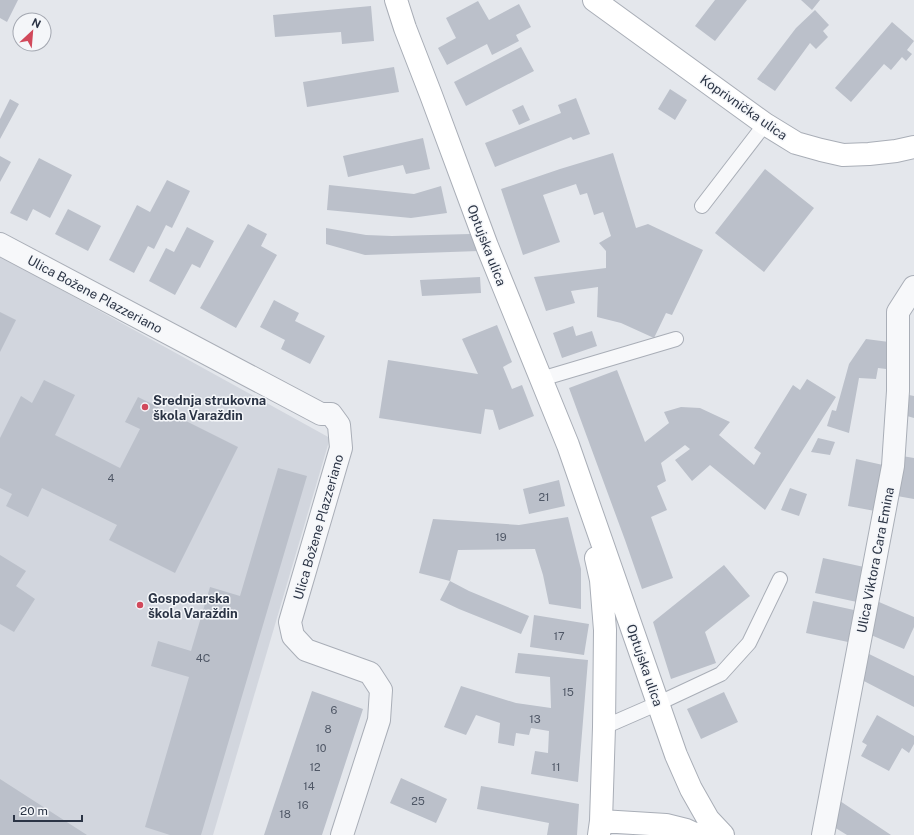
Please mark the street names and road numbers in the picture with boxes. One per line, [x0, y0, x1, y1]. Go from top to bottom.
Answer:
street label: Koprivnička ulica [697, 72, 790, 143]
street label: Optujska ulica [464, 202, 509, 288]
street label: Ulica Božene Plazzeriano [25, 252, 165, 336]
street label: Ulica Božene Plazzeriano [291, 453, 346, 602]
street label: Ulica Viktora Cara Emina [854, 486, 897, 634]
street label: Optujska ulica [623, 622, 666, 708]

